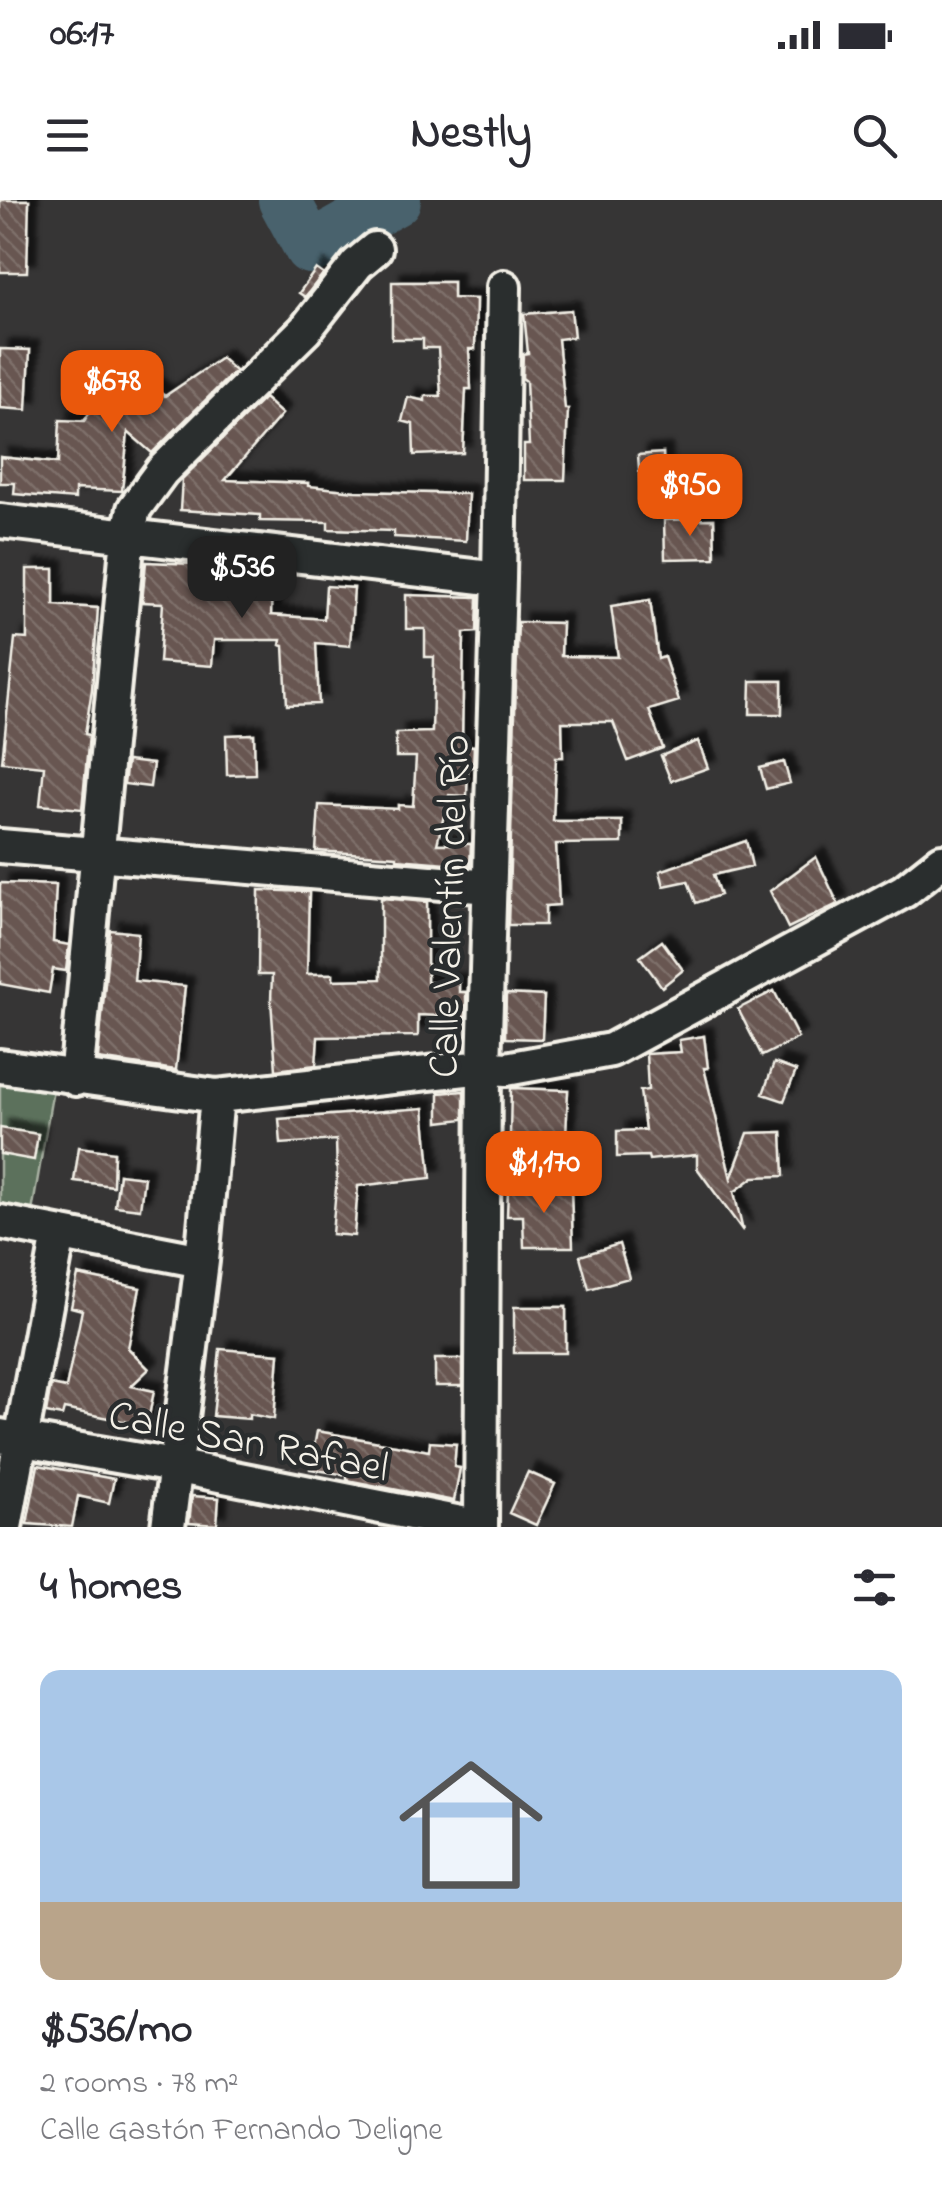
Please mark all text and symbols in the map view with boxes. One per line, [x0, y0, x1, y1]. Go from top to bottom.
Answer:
text: 06:17 [50, 7, 114, 63]
text: Nestly [410, 102, 532, 168]
icon: menu [40, 108, 95, 163]
icon: search [847, 108, 902, 163]
pin: $678 [53, 350, 171, 435]
text: $678 [83, 359, 141, 406]
pin: $950 [631, 454, 749, 539]
text: $950 [659, 463, 721, 510]
pin: $536 [183, 536, 301, 621]
text: $536 [210, 545, 274, 592]
street label: Calle Valentín del Río [415, 733, 488, 1079]
pin: $1,170 [463, 1131, 625, 1216]
text: $1,170 [508, 1140, 580, 1187]
street label: Calle San Rafael [103, 1386, 393, 1500]
text: 4 homes [40, 1557, 182, 1618]
icon: filters [847, 1560, 902, 1615]
icon: home [381, 1735, 561, 1915]
text: $536/mo [40, 2000, 193, 2061]
text: 2 rooms · 78 m² [40, 2061, 239, 2108]
text: Calle Gastón Fernando Deligne [40, 2108, 443, 2155]

